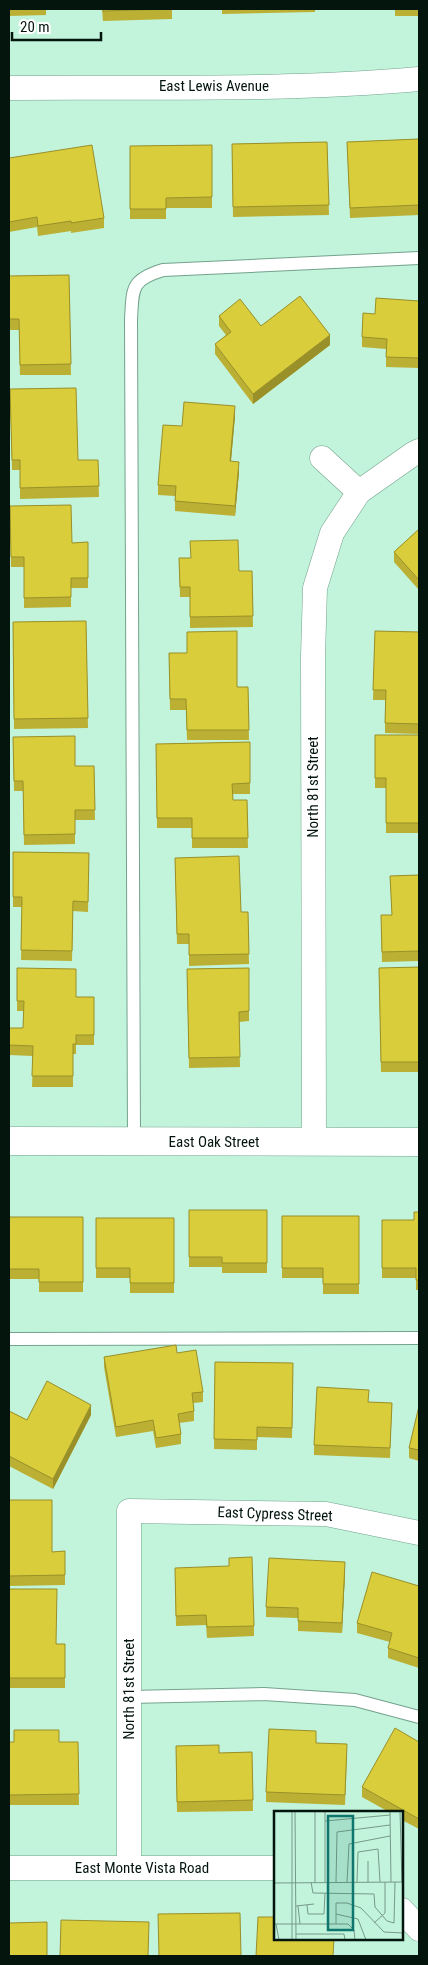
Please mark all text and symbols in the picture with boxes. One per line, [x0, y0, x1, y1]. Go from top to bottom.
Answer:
scale bar [12, 10, 101, 42]
text: 20 m [20, 18, 50, 36]
street label: East Lewis Avenue [159, 77, 269, 95]
street label: North 81st Street [304, 736, 322, 838]
street label: East Oak Street [169, 1133, 259, 1151]
street label: East Cypress Street [217, 1503, 333, 1525]
street label: North 81st Street [120, 1638, 138, 1740]
inset map [274, 1811, 403, 1940]
street label: East Monte Vista Road [75, 1859, 209, 1877]

